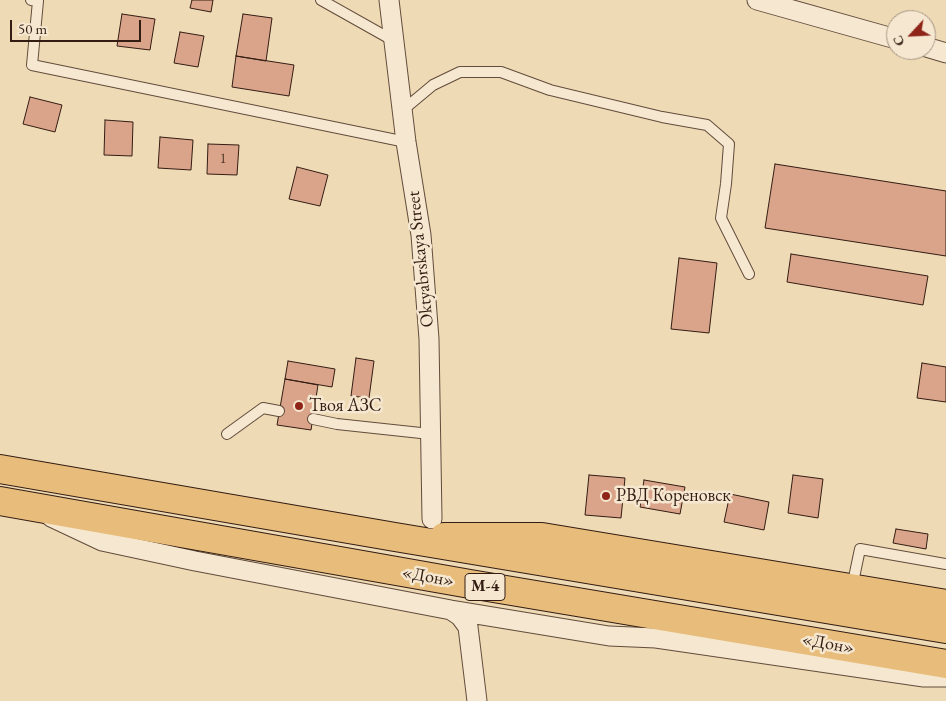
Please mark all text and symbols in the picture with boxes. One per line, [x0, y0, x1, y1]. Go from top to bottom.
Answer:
scale bar [12, 10, 144, 42]
north arrow [886, 10, 936, 60]
text: 50 m [18, 19, 47, 38]
text: С [888, 33, 909, 49]
house number: 1 [219, 150, 227, 168]
street label: Oktyabrskaya Street [403, 190, 439, 328]
place label: Твоя АЗС [309, 395, 382, 417]
marker: Твоя АЗС [293, 400, 305, 412]
place label: РВД Кореновск [616, 485, 731, 507]
marker: РВД Кореновск [600, 490, 612, 502]
street label: «Дон» [400, 562, 456, 592]
road number: М-4 [465, 574, 505, 600]
street label: «Дон» [800, 629, 856, 659]

